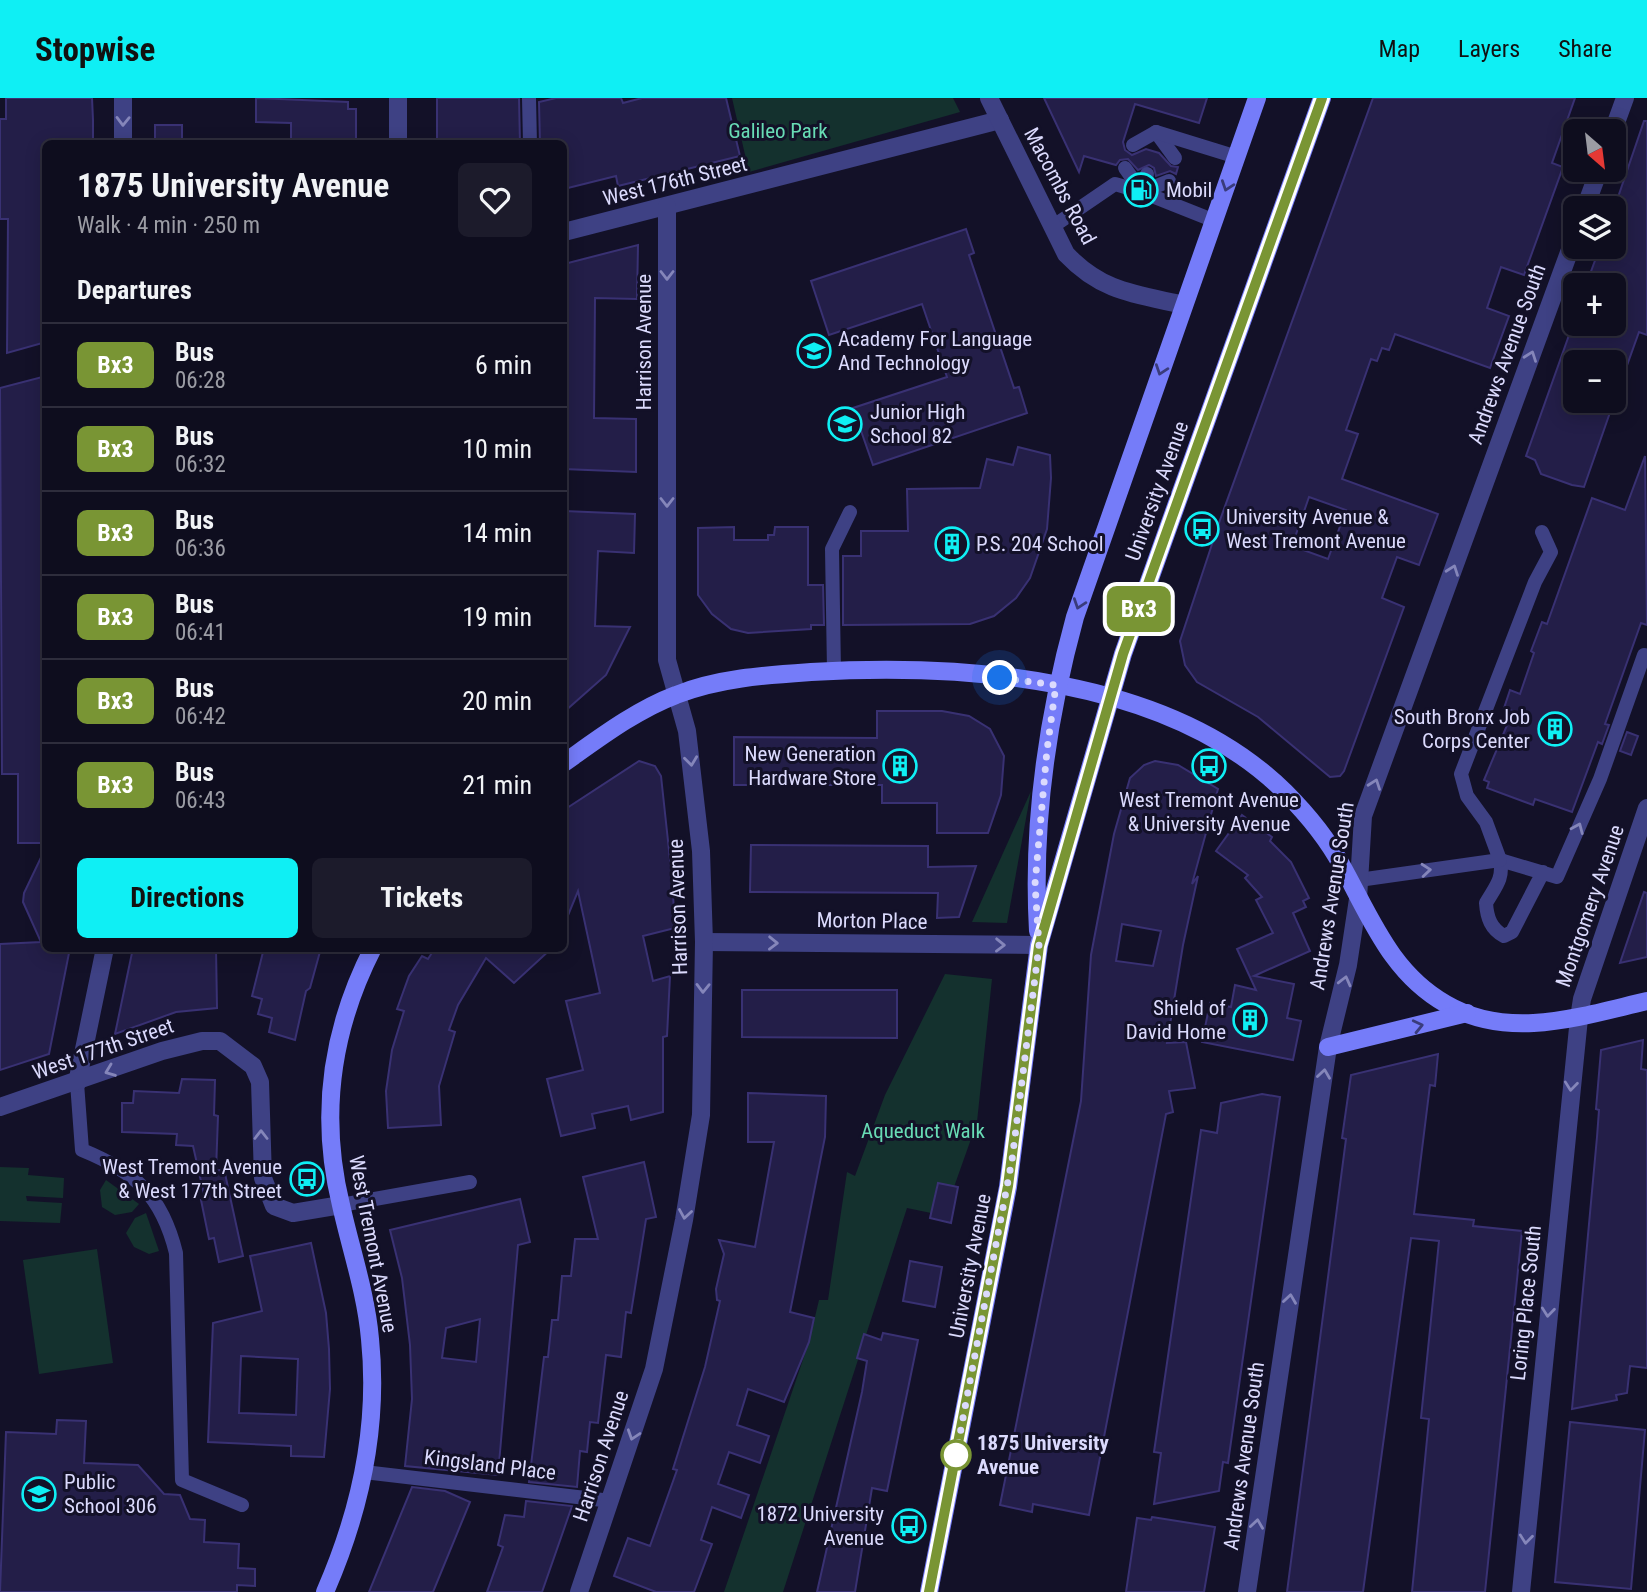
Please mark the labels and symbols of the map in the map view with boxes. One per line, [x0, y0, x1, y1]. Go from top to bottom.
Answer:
one-way arrow [115, 116, 131, 127]
park label: Galileo Park [728, 119, 828, 143]
north arrow [1563, 119, 1626, 182]
street label: Macombs Road [1019, 123, 1101, 249]
street label: West 176th Street [600, 151, 750, 211]
fuel station icon: Mobil [1122, 171, 1160, 209]
place label: Mobil [1166, 178, 1212, 202]
one-way arrow [1221, 179, 1235, 191]
street label: Andrews Avenue South [1463, 261, 1551, 447]
one-way arrow [659, 270, 675, 280]
street label: Harrison Avenue [632, 274, 656, 410]
place label: Academy For Language And Technology [838, 327, 1032, 375]
school or university icon: Academy For Language And Technology [795, 332, 833, 370]
one-way arrow [1523, 351, 1537, 363]
one-way arrow [1155, 363, 1169, 376]
place label: Junior High School 82 [870, 400, 965, 448]
school or university icon: Junior High School 82 [826, 405, 864, 443]
street label: University Avenue [1121, 418, 1193, 564]
one-way arrow [659, 497, 675, 508]
place label: University Avenue & West Tremont Avenue [1226, 505, 1406, 553]
bus stop icon: University Avenue & West Tremont Avenue [1183, 510, 1221, 548]
building icon: P.S. 204 School [933, 525, 971, 563]
place label: P.S. 204 School [976, 532, 1104, 556]
one-way arrow [1445, 565, 1459, 577]
line badge: Bx3 [1099, 586, 1179, 632]
one-way arrow [1074, 597, 1088, 609]
your location [982, 660, 1017, 695]
place label: South Bronx Job Corps Center [1394, 705, 1530, 753]
building icon: South Bronx Job Corps Center [1536, 710, 1574, 748]
place label: New Generation Hardware Store [745, 742, 876, 790]
building icon: New Generation Hardware Store [881, 747, 919, 785]
bus stop icon: West Tremont Avenue & University Avenue [1190, 747, 1228, 785]
one-way arrow [683, 755, 698, 767]
one-way arrow [1366, 778, 1380, 790]
place label: West Tremont Avenue & University Avenue [1119, 788, 1299, 836]
street label: Andrews Avenue South [1305, 800, 1359, 992]
street label: Montgomery Avenue [1551, 822, 1629, 990]
one-way arrow [1570, 823, 1584, 836]
street label: Harrison Avenue [664, 838, 692, 976]
one-way arrow [1420, 862, 1432, 877]
street label: Morton Place [816, 908, 928, 934]
one-way arrow [767, 935, 778, 950]
one-way arrow [995, 937, 1006, 953]
one-way arrow [1337, 975, 1351, 987]
one-way arrow [696, 982, 711, 993]
place label: Shield of David Home [1126, 996, 1226, 1044]
building icon: Shield of David Home [1231, 1001, 1269, 1039]
street label: West 177th Street [29, 1014, 177, 1084]
one-way arrow [1412, 1020, 1424, 1034]
one-way arrow [104, 1062, 116, 1076]
one-way arrow [1316, 1069, 1331, 1080]
one-way arrow [1563, 1080, 1578, 1092]
park label: Aqueduct Walk [861, 1119, 985, 1143]
one-way arrow [253, 1130, 269, 1140]
street label: West Tremont Avenue [344, 1153, 402, 1335]
place label: West Tremont Avenue & West 177th Street [102, 1155, 282, 1203]
bus stop icon: West Tremont Avenue & West 177th Street [288, 1160, 326, 1198]
street label: University Avenue [944, 1192, 996, 1340]
one-way arrow [678, 1208, 693, 1220]
street label: Loring Place South [1506, 1224, 1546, 1382]
one-way arrow [1283, 1294, 1298, 1305]
one-way arrow [1541, 1306, 1556, 1318]
street label: Andrews Avenue South [1219, 1360, 1269, 1552]
street label: Harrison Avenue [569, 1387, 634, 1525]
one-way arrow [626, 1429, 641, 1441]
place label: 1875 University Avenue [977, 1431, 1109, 1479]
marker: 1875 University Avenue [941, 1440, 971, 1470]
street label: Kingsland Place [423, 1445, 557, 1485]
place label: Public School 306 [64, 1470, 157, 1518]
school or university icon: Public School 306 [20, 1475, 58, 1513]
place label: 1872 University Avenue [756, 1502, 884, 1550]
bus stop icon: 1872 University Avenue [890, 1507, 928, 1545]
one-way arrow [1249, 1519, 1264, 1530]
one-way arrow [1519, 1534, 1534, 1545]

